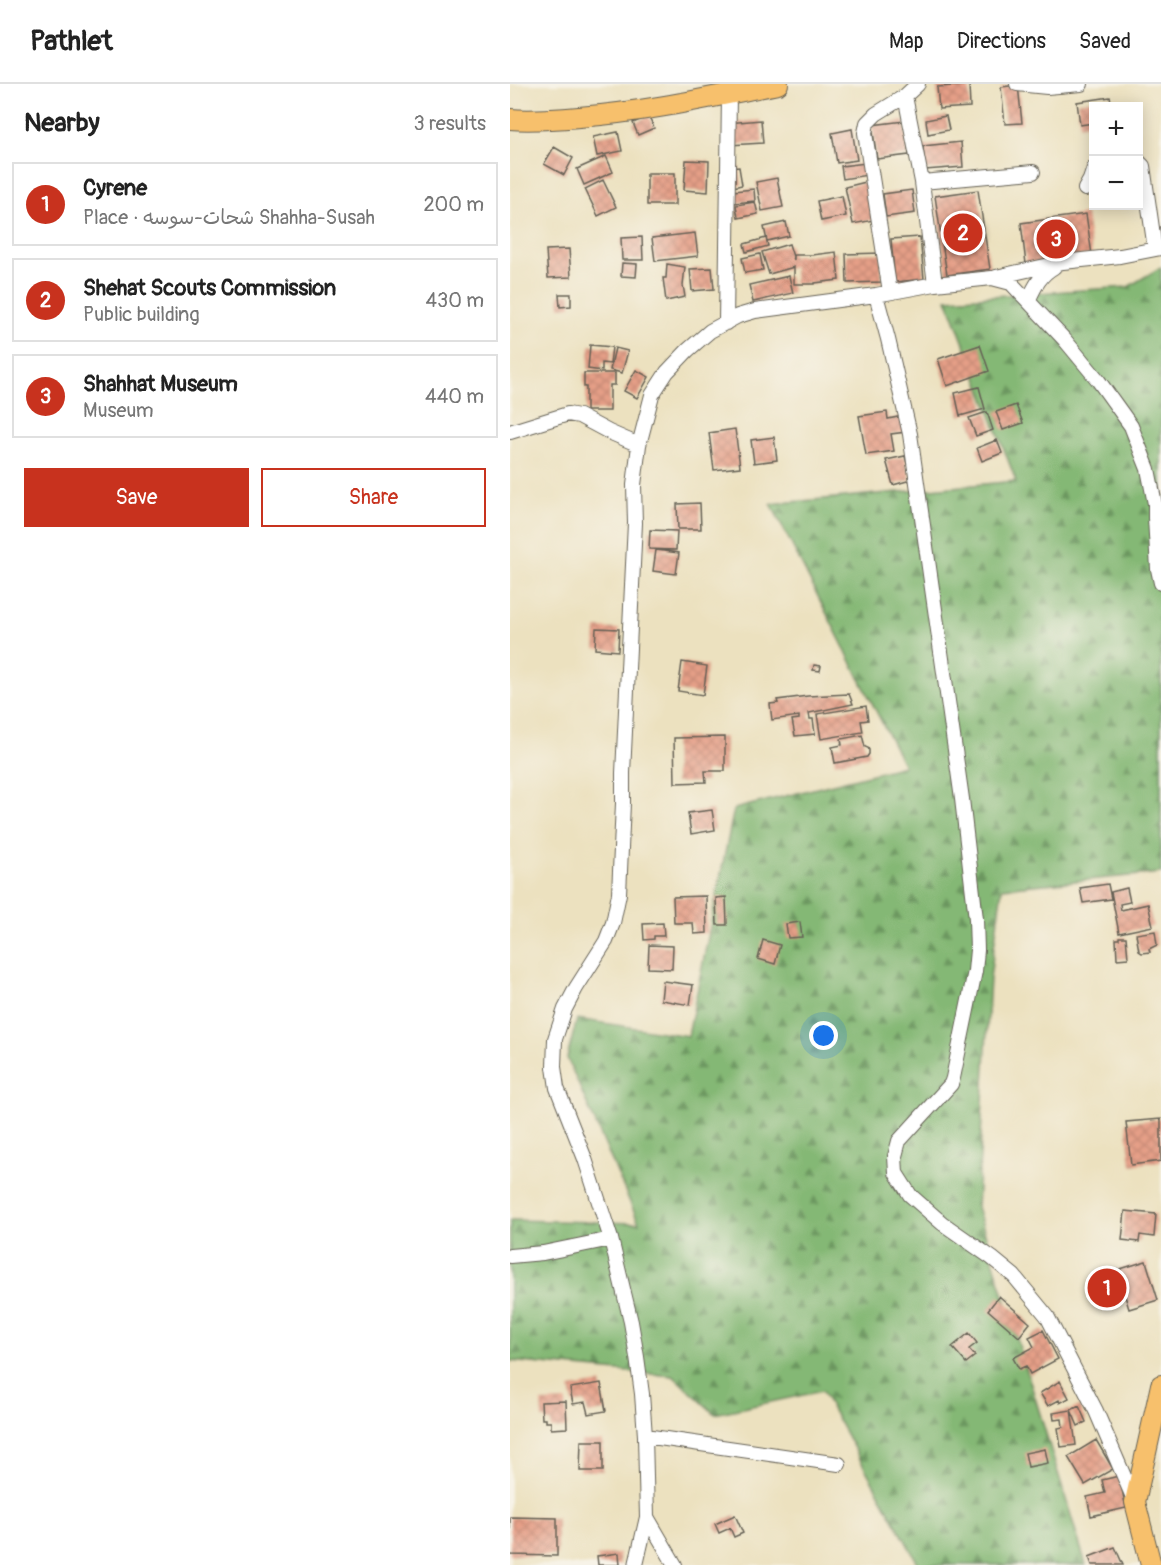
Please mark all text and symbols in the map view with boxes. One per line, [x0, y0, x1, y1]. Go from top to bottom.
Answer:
text: Pathlet [30, 24, 113, 59]
text: Map [889, 28, 924, 55]
text: Directions [957, 28, 1046, 55]
text: Saved [1079, 28, 1131, 55]
map controls [1089, 102, 1143, 210]
button: + [1089, 102, 1143, 156]
text: Nearby [24, 107, 100, 139]
text: 3 results [414, 111, 486, 136]
button: − [1089, 156, 1143, 210]
text: Cyrene [83, 174, 147, 202]
text: 1 [42, 192, 49, 217]
text: 200 m [423, 192, 484, 217]
text: Place · شحات-سوسه Shahha-Susah [83, 205, 375, 230]
pin: 2 [944, 210, 982, 256]
pin: 3 [1036, 216, 1076, 262]
text: Shehat Scouts Commission [83, 274, 336, 302]
text: 2 [40, 288, 51, 313]
text: 430 m [425, 288, 484, 313]
text: Public building [83, 302, 199, 327]
text: Shahhat Museum [83, 370, 238, 398]
text: 3 [40, 384, 51, 409]
text: 440 m [425, 384, 484, 409]
text: Museum [83, 398, 153, 423]
button: Save [24, 468, 249, 527]
button: Share [261, 468, 486, 527]
your location [809, 1021, 838, 1050]
pin: 1 [1088, 1266, 1126, 1310]

